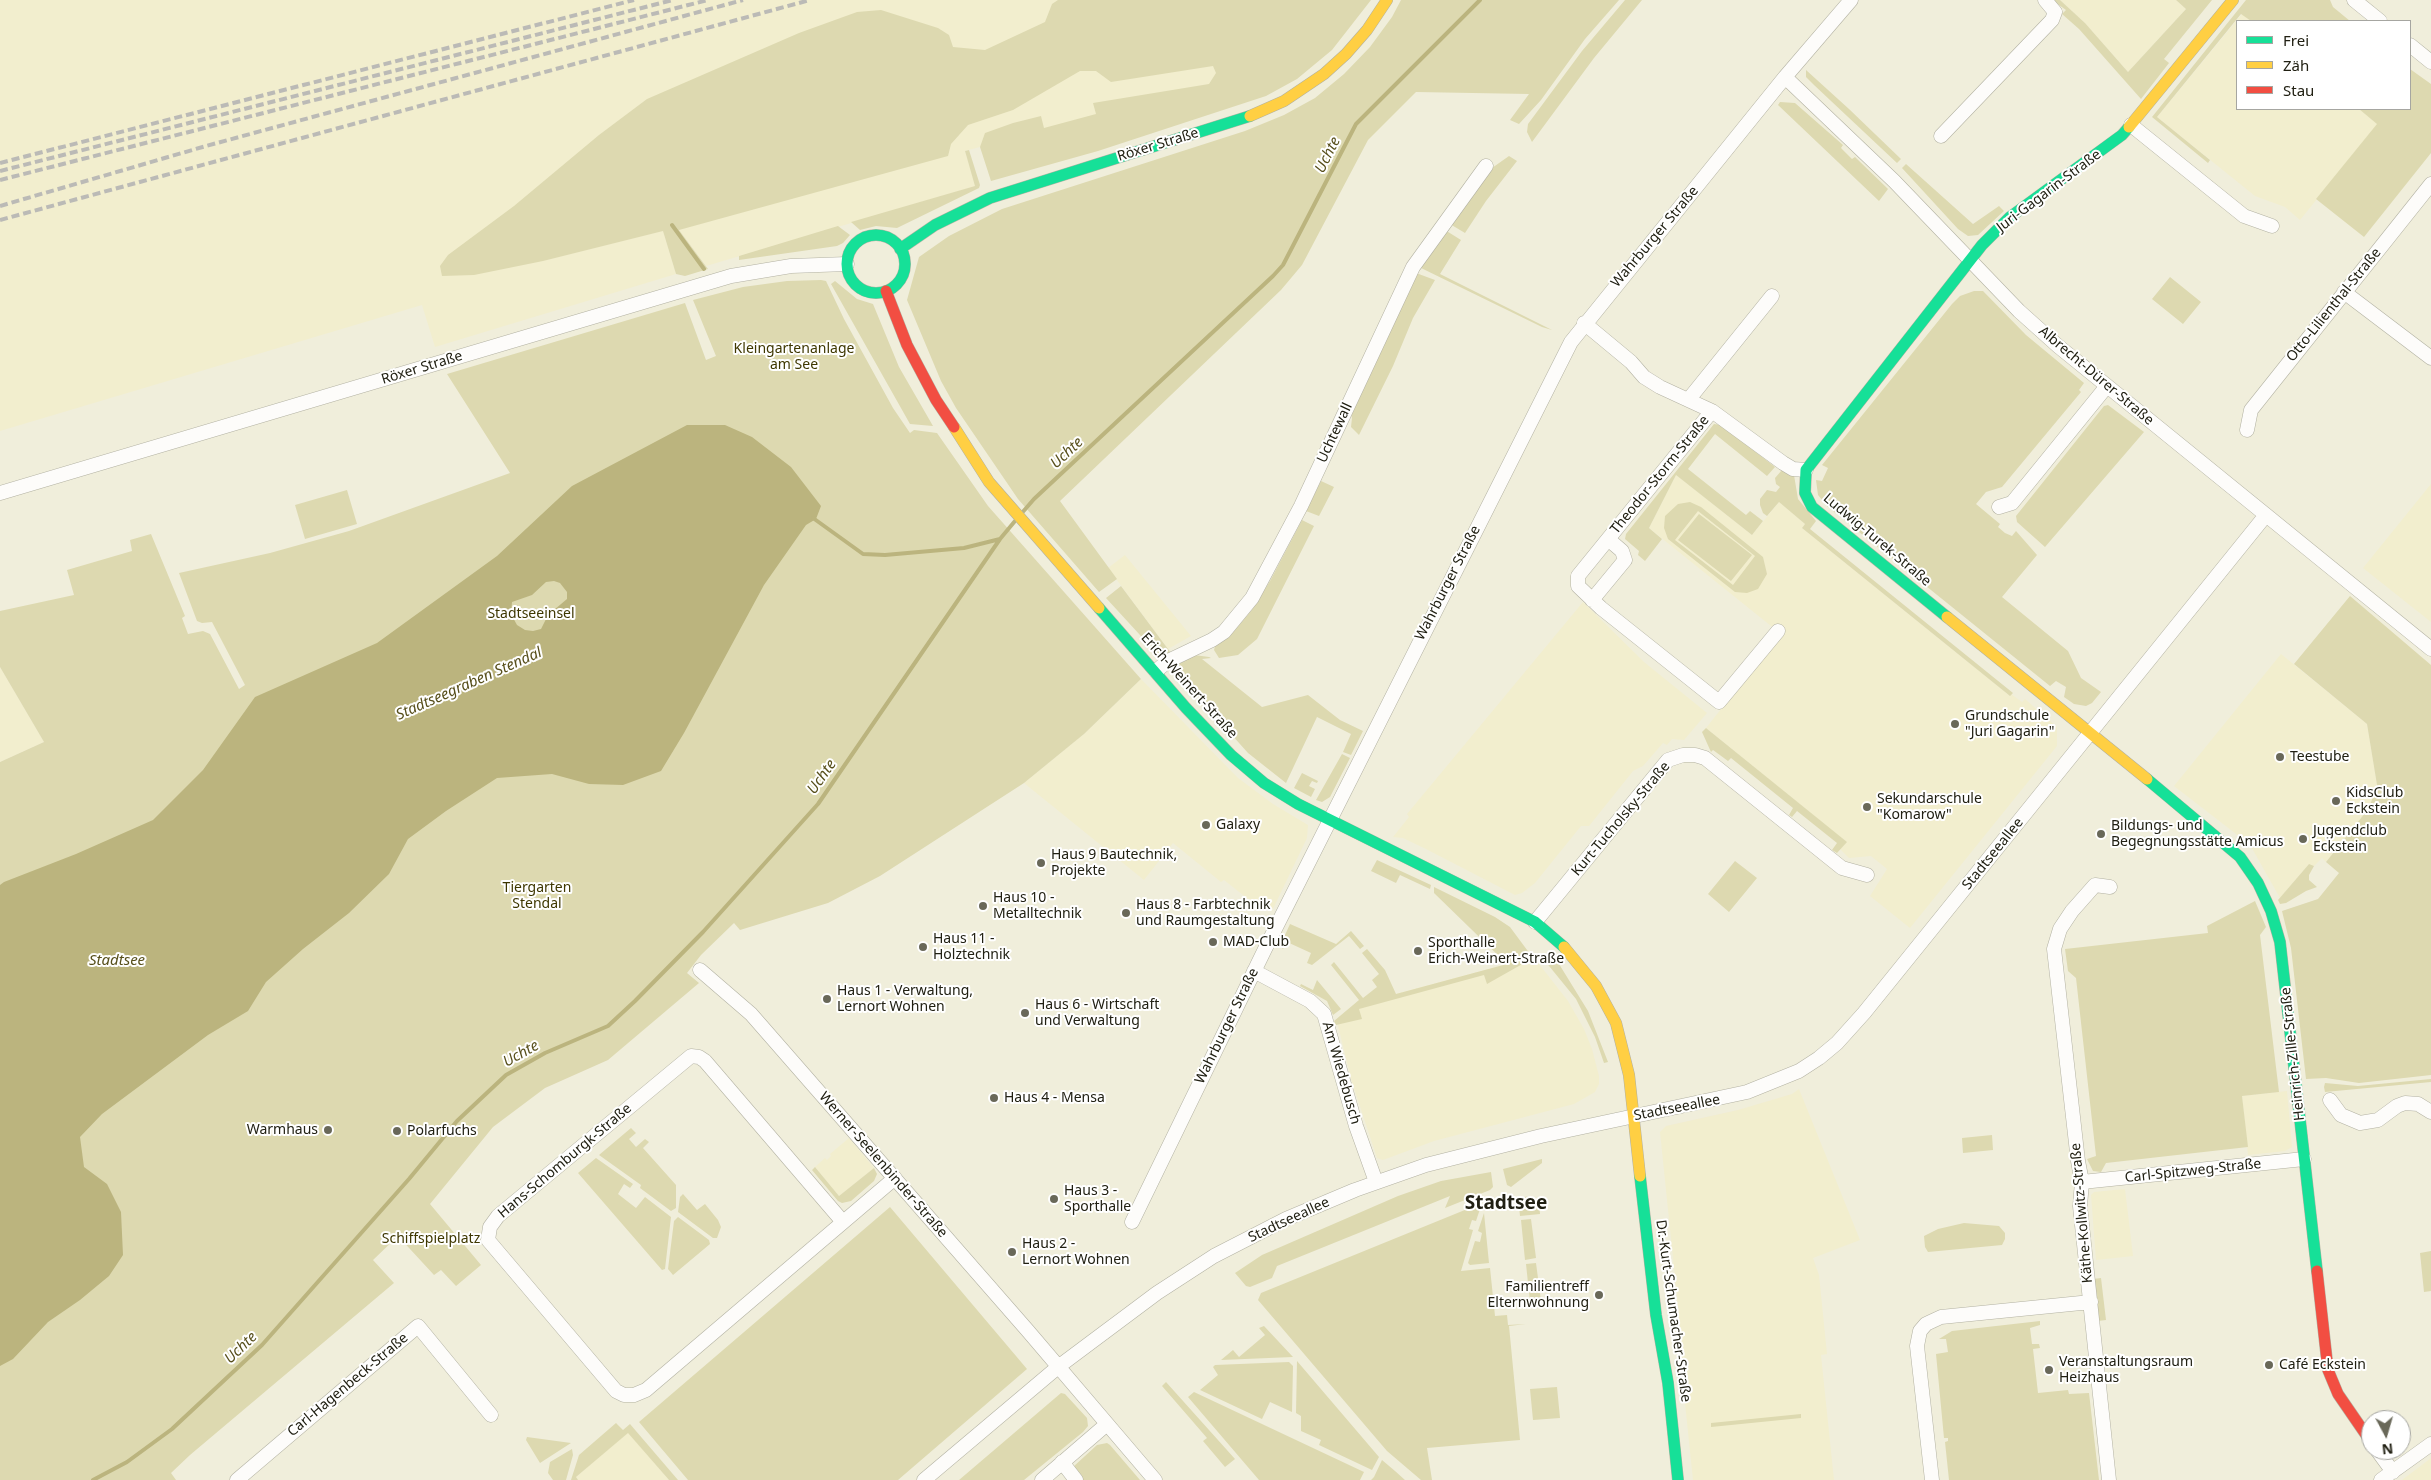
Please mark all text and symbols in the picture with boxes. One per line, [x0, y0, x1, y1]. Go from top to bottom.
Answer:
legend [2236, 20, 2411, 110]
text: Frei [2283, 30, 2309, 50]
text: Zäh [2283, 55, 2309, 75]
text: Stau [2283, 80, 2314, 100]
street label: Röxer Straße [1115, 125, 1201, 165]
water label: Uchte [1311, 134, 1345, 176]
street label: Juri-Gagarin-Straße [1994, 146, 2104, 236]
street label: Wahrburger Straße [1608, 183, 1702, 291]
street label: Otto-Lilienthal-Straße [2283, 245, 2385, 365]
street label: Albrecht-Dürer-Straße [2035, 323, 2157, 429]
park label: Kleingartenanlage am See [734, 341, 854, 374]
street label: Röxer Straße [379, 348, 465, 388]
street label: Uchtewall [1314, 400, 1356, 466]
street label: Theodor-Storm-Straße [1607, 412, 1713, 538]
water label: Uchte [1047, 433, 1087, 473]
street label: Ludwig-Turek-Straße [1820, 490, 1934, 590]
street label: Wahrburger Straße [1412, 523, 1484, 643]
park label: Stadtseeinsel [487, 606, 575, 622]
street label: Erich-Weinert-Straße [1137, 630, 1241, 742]
water label: Stadtseegraben Stendal [393, 644, 545, 724]
place label: Grundschule "Juri Gagarin" [1965, 708, 2054, 740]
marker: Grundschule "Juri Gagarin" [1949, 718, 1961, 730]
place label: Teestube [2290, 749, 2350, 765]
marker: Teestube [2274, 751, 2286, 763]
water label: Uchte [804, 756, 840, 798]
street label: Kurt-Tucholsky-Straße [1568, 758, 1674, 880]
place label: KidsClub Eckstein [2346, 785, 2403, 818]
place label: Sekundarschule "Komarow" [1877, 791, 1982, 824]
marker: KidsClub Eckstein [2330, 795, 2342, 807]
marker: Sekundarschule "Komarow" [1861, 801, 1873, 813]
street label: Stadtseeallee [1959, 815, 2027, 893]
place label: Galaxy [1216, 817, 1260, 833]
place label: Bildungs- und Begegnungsstätte Amicus [2111, 818, 2283, 850]
marker: Galaxy [1200, 819, 1212, 831]
place label: Jugendclub Eckstein [2313, 823, 2387, 856]
marker: Bildungs- und Begegnungsstätte Amicus [2095, 828, 2107, 840]
marker: Jugendclub Eckstein [2297, 833, 2309, 845]
place label: Haus 9 Bautechnik, Projekte [1051, 847, 1177, 880]
marker: Haus 9 Bautechnik, Projekte [1035, 857, 1047, 869]
park label: Tiergarten Stendal [503, 880, 571, 912]
place label: Haus 10 - Metalltechnik [993, 890, 1082, 922]
place label: Haus 8 - Farbtechnik und Raumgestaltung [1136, 897, 1275, 930]
marker: Haus 10 - Metalltechnik [977, 900, 989, 912]
marker: Haus 8 - Farbtechnik und Raumgestaltung [1120, 907, 1132, 919]
place label: Haus 11 - Holztechnik [933, 931, 1010, 964]
place label: MAD-Club [1223, 934, 1289, 950]
place label: Sporthalle Erich-Weinert-Straße [1428, 935, 1564, 968]
marker: MAD-Club [1207, 936, 1219, 948]
marker: Haus 11 - Holztechnik [917, 941, 929, 953]
marker: Sporthalle Erich-Weinert-Straße [1412, 945, 1424, 957]
water label: Stadtsee [89, 952, 145, 970]
street label: Wahrburger Straße [1192, 965, 1262, 1087]
place label: Haus 1 - Verwaltung, Lernort Wohnen [837, 983, 973, 1016]
street label: Heinrich-Zille-Straße [2278, 987, 2308, 1121]
marker: Haus 1 - Verwaltung, Lernort Wohnen [821, 993, 833, 1005]
place label: Haus 6 - Wirtschaft und Verwaltung [1035, 997, 1159, 1030]
marker: Haus 6 - Wirtschaft und Verwaltung [1019, 1007, 1031, 1019]
street label: Am Wiedebusch [1318, 1020, 1364, 1126]
water label: Uchte [500, 1037, 542, 1071]
street label: Werner-Seelenbinder-Straße [815, 1089, 951, 1241]
place label: Haus 4 - Mensa [1004, 1090, 1105, 1106]
street label: Stadtseeallee [1632, 1091, 1722, 1125]
marker: Haus 4 - Mensa [988, 1092, 1000, 1104]
street label: Hans-Schomburgk-Straße [495, 1100, 635, 1222]
place label: Warmhaus [247, 1122, 318, 1138]
place label: Polarfuchs [407, 1123, 477, 1139]
marker: Warmhaus [322, 1124, 334, 1136]
marker: Polarfuchs [391, 1125, 403, 1137]
street label: Käthe-Kollwitz-Straße [2068, 1142, 2096, 1284]
street label: Carl-Spitzweg-Straße [2124, 1155, 2262, 1187]
place label: Haus 3 - Sporthalle [1064, 1183, 1131, 1216]
marker: Haus 3 - Sporthalle [1048, 1193, 1060, 1205]
district label: Stadtsee [1465, 1193, 1547, 1215]
street label: Stadtseeallee [1246, 1194, 1332, 1246]
street label: Dr.-Kurt-Schumacher-Straße [1652, 1219, 1694, 1403]
park label: Schiffspielplatz [382, 1231, 480, 1247]
place label: Haus 2 - Lernort Wohnen [1022, 1236, 1130, 1268]
marker: Haus 2 - Lernort Wohnen [1006, 1246, 1018, 1258]
place label: Familientreff Elternwohnung [1488, 1279, 1589, 1311]
marker: Familientreff Elternwohnung [1593, 1289, 1605, 1301]
water label: Uchte [221, 1328, 261, 1368]
street label: Carl-Hagenbeck-Straße [284, 1330, 412, 1440]
place label: Veranstaltungsraum Heizhaus [2059, 1354, 2193, 1386]
place label: Café Eckstein [2279, 1357, 2366, 1373]
marker: Café Eckstein [2263, 1359, 2275, 1371]
marker: Veranstaltungsraum Heizhaus [2043, 1364, 2055, 1376]
north arrow [2361, 1410, 2411, 1460]
text: N [2381, 1439, 2394, 1459]

